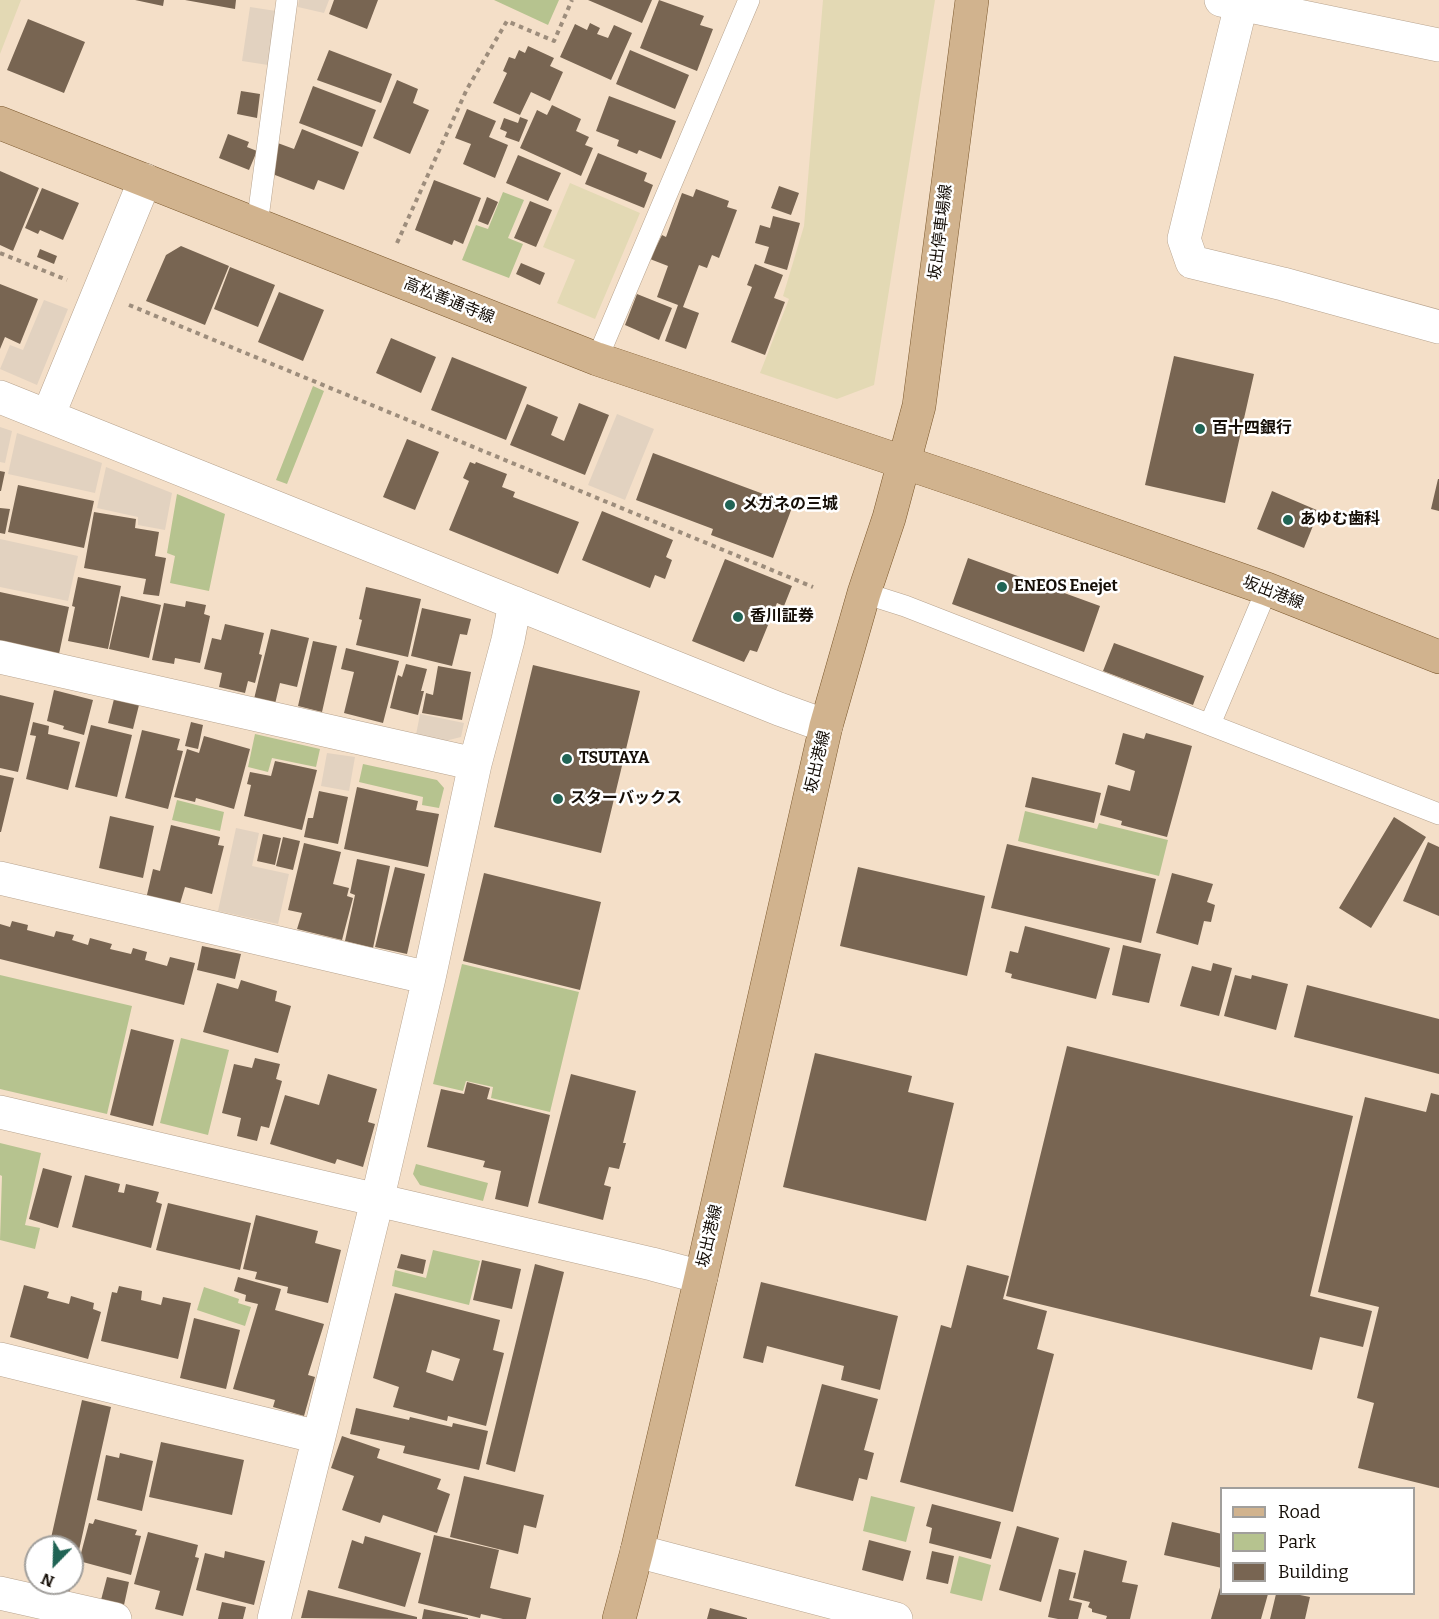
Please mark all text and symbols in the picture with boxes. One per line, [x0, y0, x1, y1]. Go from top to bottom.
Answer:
street label: 坂出停車場線 [926, 183, 956, 281]
street label: 高松善通寺線 [401, 274, 497, 328]
place label: 百十四銀行 [1212, 419, 1292, 439]
marker: 百十四銀行 [1193, 422, 1207, 436]
place label: メガネの三城 [742, 495, 838, 515]
marker: メガネの三城 [723, 498, 737, 512]
place label: あゆむ歯科 [1300, 510, 1380, 530]
marker: あゆむ歯科 [1281, 513, 1295, 527]
street label: 坂出港線 [1240, 573, 1306, 613]
place label: ENEOS Enejet [1014, 577, 1118, 597]
marker: ENEOS Enejet [995, 580, 1009, 594]
place label: 香川証券 [750, 607, 814, 627]
marker: 香川証券 [731, 610, 745, 624]
street label: 坂出港線 [801, 729, 835, 795]
place label: TSUTAYA [579, 749, 649, 769]
marker: TSUTAYA [560, 752, 574, 766]
place label: スターバックス [570, 789, 682, 809]
marker: スターバックス [551, 792, 565, 806]
street label: 坂出港線 [693, 1203, 727, 1269]
legend [1220, 1487, 1415, 1595]
text: Road [1278, 1501, 1320, 1523]
text: Park [1278, 1531, 1316, 1553]
north arrow [24, 1535, 84, 1595]
text: Building [1278, 1561, 1349, 1583]
text: N [38, 1569, 57, 1591]

